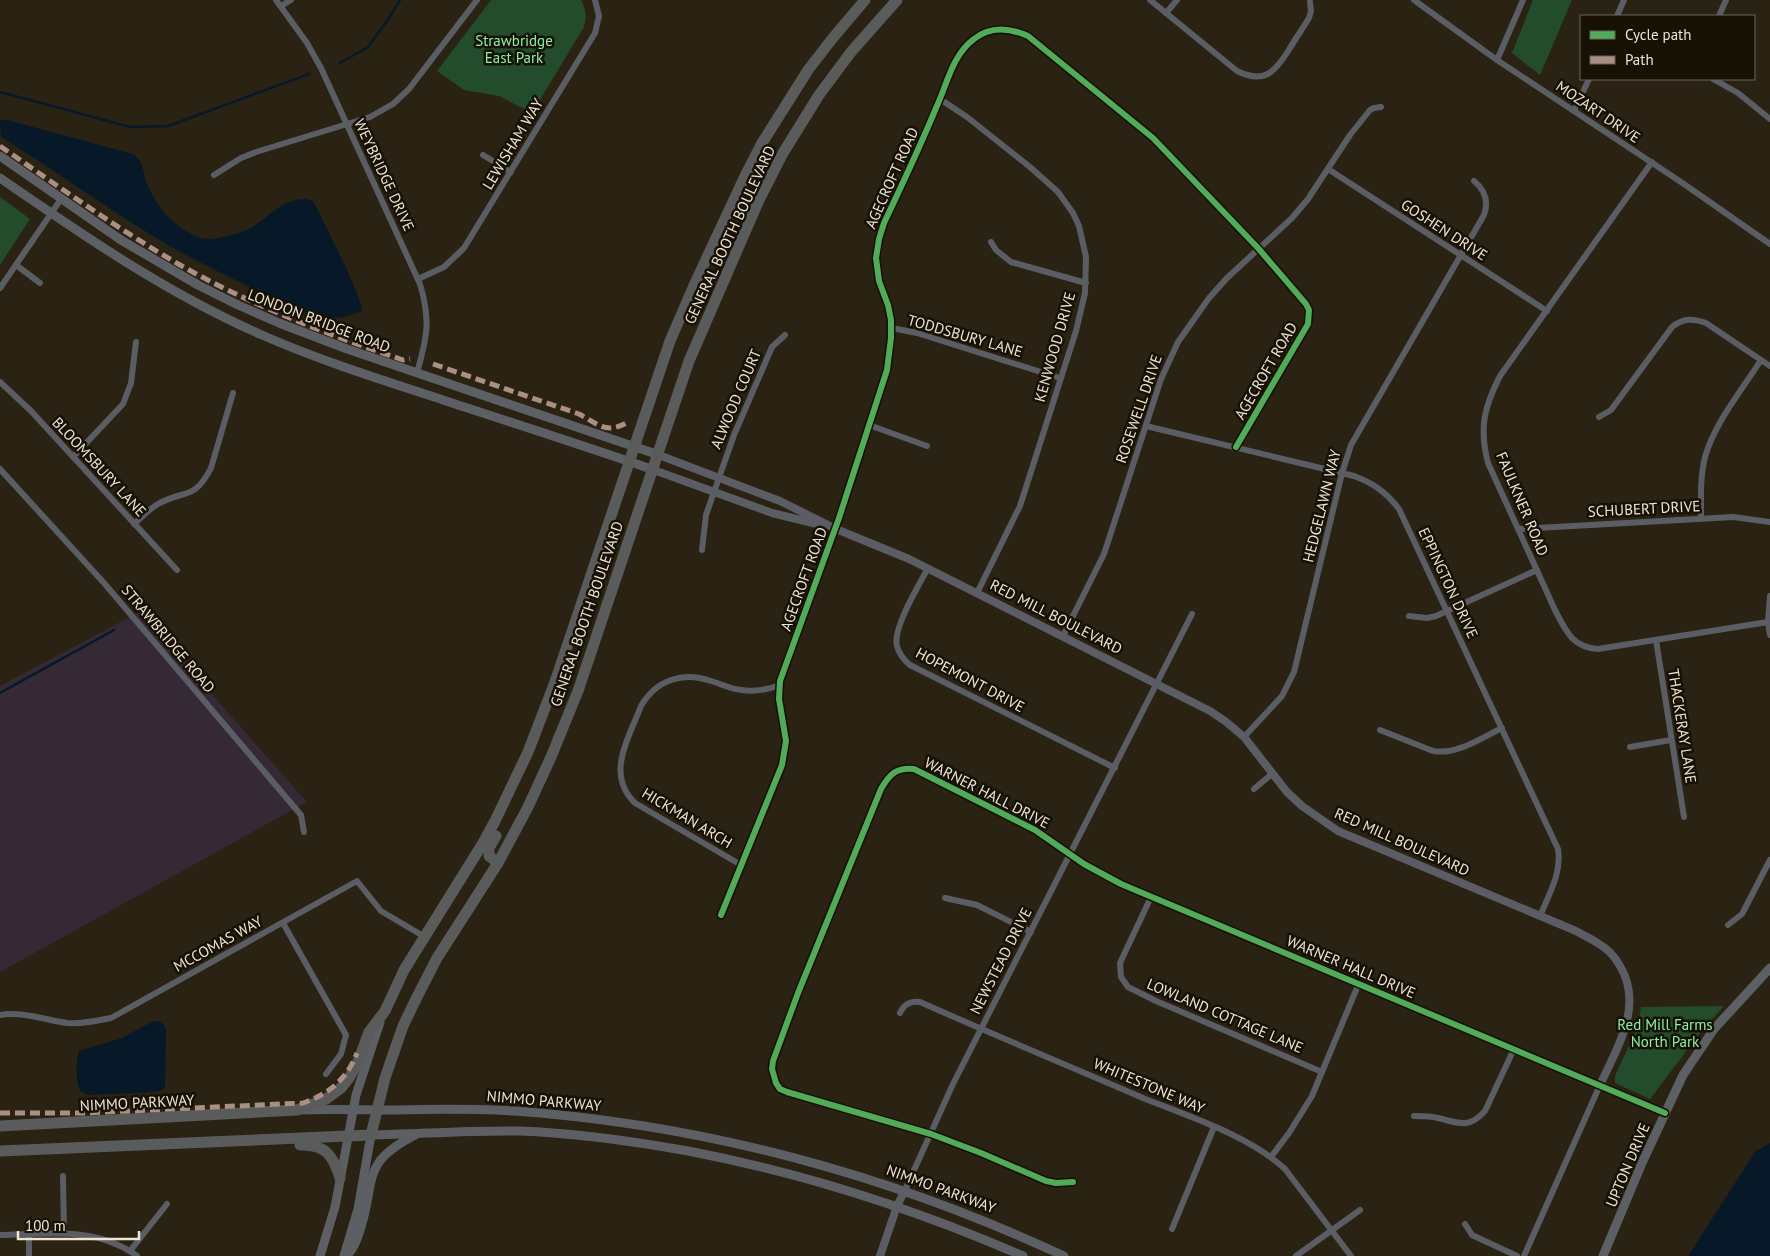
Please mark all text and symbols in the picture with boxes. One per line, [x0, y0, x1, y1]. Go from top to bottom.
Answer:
legend [1580, 15, 1755, 80]
text: Cycle path [1625, 25, 1691, 44]
park label: Strawbridge East Park [475, 31, 553, 67]
text: Path [1625, 50, 1654, 69]
street label: MOZART DRIVE [1552, 76, 1644, 147]
street label: LEWISHAM WAY [478, 94, 548, 193]
street label: WEYBRIDGE DRIVE [350, 116, 419, 234]
street label: AGECROFT ROAD [861, 124, 922, 231]
street label: GENERAL BOOTH BOULEVARD [680, 143, 779, 327]
street label: GOSHEN DRIVE [1397, 195, 1491, 265]
street label: LONDON BRIDGE ROAD [245, 285, 393, 356]
street label: KENWOOD DRIVE [1030, 290, 1079, 404]
street label: TODDSBURY LANE [905, 310, 1025, 361]
street label: AGECROFT ROAD [1230, 319, 1301, 423]
street label: ALWOOD COURT [706, 345, 765, 452]
street label: ROSEWELL DRIVE [1111, 352, 1166, 466]
street label: BLOOMSBURY LANE [48, 413, 150, 520]
street label: HEDGELAWN WAY [1298, 447, 1345, 564]
street label: FAULKNER ROAD [1492, 449, 1553, 559]
street label: SCHUBERT DRIVE [1587, 496, 1701, 521]
street label: GENERAL BOOTH BOULEVARD [546, 519, 627, 709]
street label: AGECROFT ROAD [776, 524, 831, 633]
street label: EPPINGTON DRIVE [1414, 524, 1482, 641]
street label: RED MILL BOULEVARD [987, 575, 1126, 658]
street label: STRAWBRIDGE ROAD [118, 581, 219, 697]
street label: HOPEMONT DRIVE [913, 643, 1028, 716]
street label: THACKERAY LANE [1664, 667, 1701, 785]
street label: WARNER HALL DRIVE [921, 753, 1053, 832]
street label: HICKMAN ARCH [639, 783, 736, 852]
street label: RED MILL BOULEVARD [1332, 803, 1473, 880]
street label: NEWSTEAD DRIVE [965, 904, 1036, 1017]
street label: MCCOMAS WAY [170, 911, 266, 976]
street label: WARNER HALL DRIVE [1284, 931, 1419, 1002]
street label: LOWLAND COTTAGE LANE [1144, 974, 1306, 1057]
park label: Red Mill Farms North Park [1617, 1015, 1713, 1051]
street label: WHITESTONE WAY [1091, 1054, 1208, 1118]
street label: NIMMO PARKWAY [486, 1086, 603, 1115]
street label: NIMMO PARKWAY [79, 1090, 195, 1115]
street label: UPTON DRIVE [1601, 1120, 1654, 1210]
street label: NIMMO PARKWAY [884, 1160, 999, 1217]
scale bar [18, 1208, 139, 1240]
text: 100 m [25, 1216, 66, 1235]

